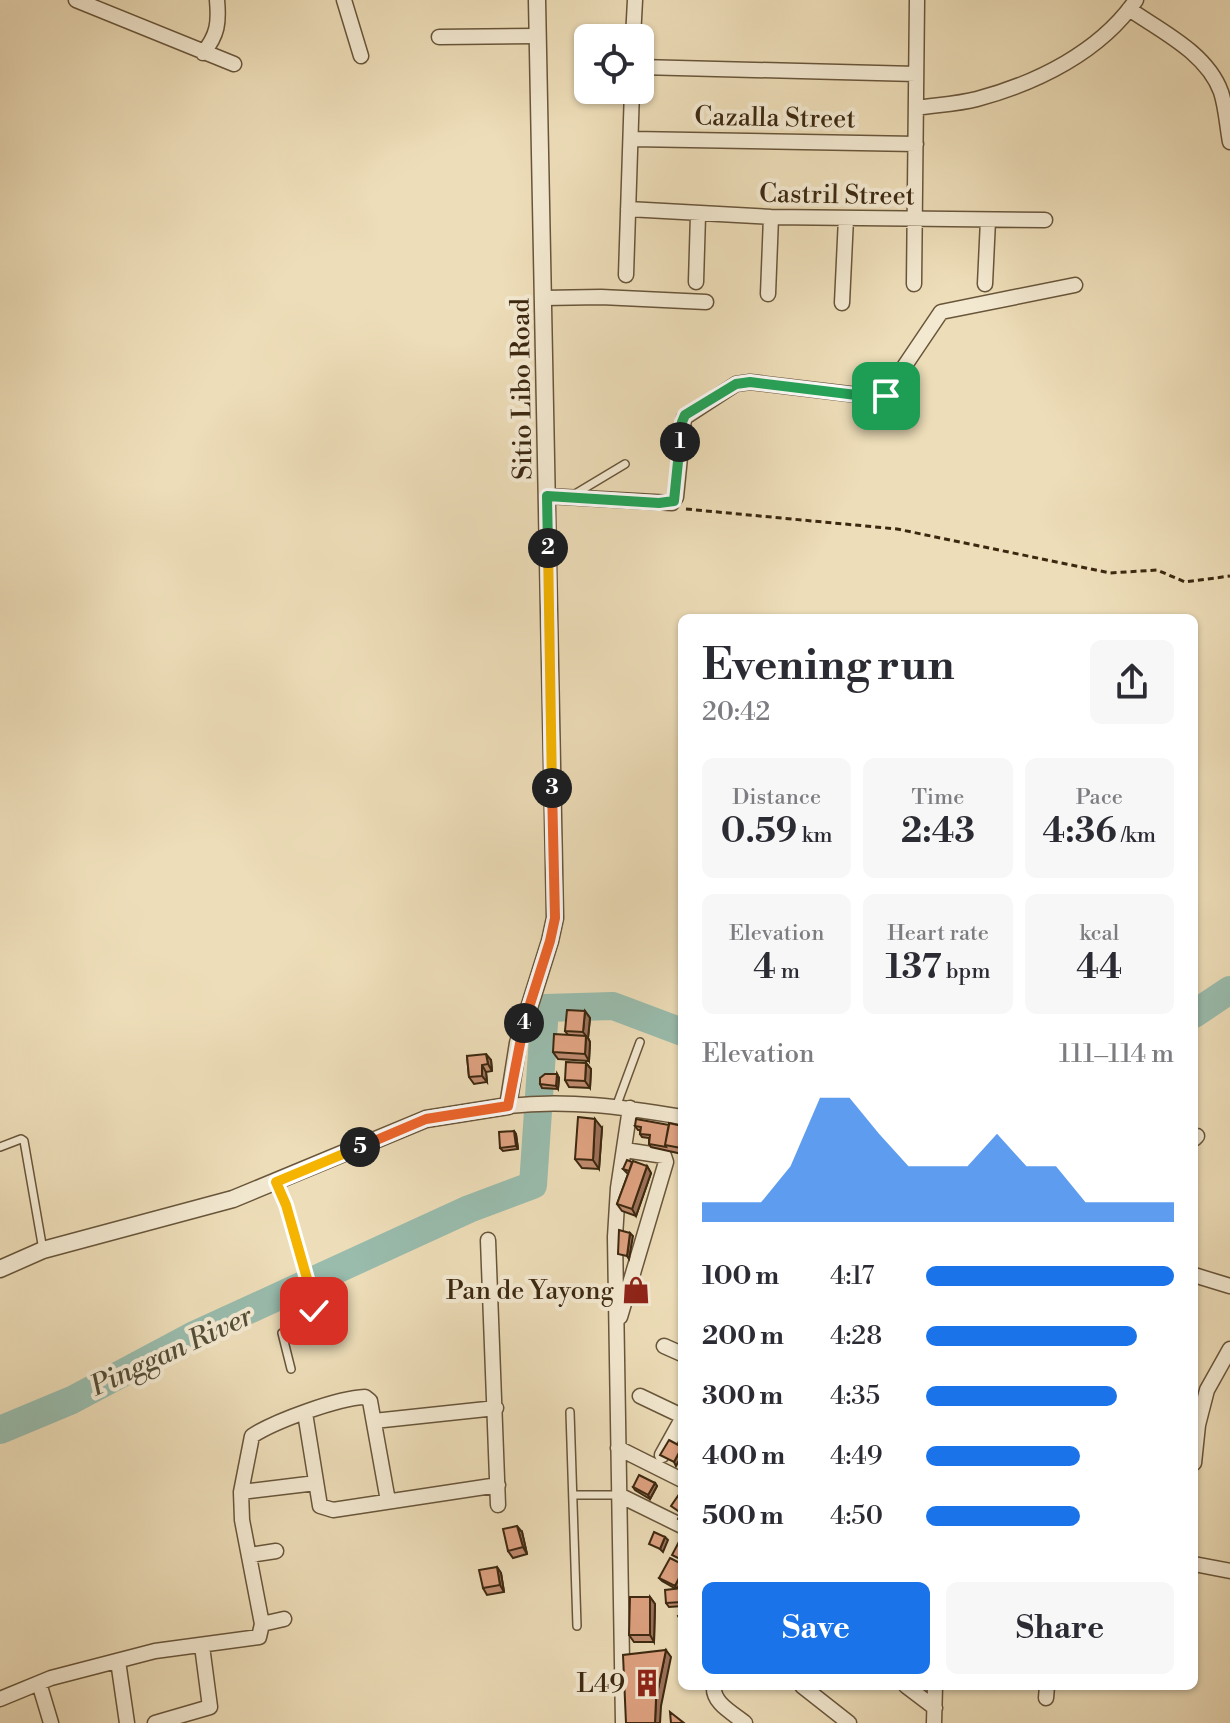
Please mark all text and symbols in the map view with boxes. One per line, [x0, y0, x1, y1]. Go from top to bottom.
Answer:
map controls [574, 24, 654, 104]
button: locate [574, 24, 654, 104]
street label: Cazalla Street [694, 101, 856, 135]
street label: Castril Street [759, 178, 915, 212]
street label: Sitio Libo Road [504, 298, 540, 480]
pin [852, 362, 920, 430]
icon: arrive [864, 374, 908, 418]
pin: 1 [660, 422, 700, 462]
text: 1 [675, 428, 685, 455]
pin: 2 [528, 528, 568, 568]
text: 2 [541, 534, 555, 561]
text: Evening run [702, 638, 955, 693]
button: share [1090, 640, 1174, 724]
text: 20:42 [702, 696, 770, 728]
pin: 3 [532, 768, 572, 808]
text: 3 [545, 774, 559, 801]
text: Distance [732, 784, 821, 811]
text: Time [912, 784, 964, 811]
text: Pace [1076, 784, 1123, 811]
text: 0.59 [721, 811, 797, 853]
text: 2:43 [901, 811, 975, 853]
text: 4:36 [1043, 811, 1117, 853]
text: km [797, 822, 833, 849]
text: /km [1117, 822, 1156, 849]
text: Elevation [729, 920, 824, 947]
text: Heart rate [887, 920, 989, 947]
text: kcal [1079, 920, 1119, 947]
text: 4 [753, 947, 776, 989]
text: 137 [885, 947, 941, 989]
text: 44 [1076, 947, 1122, 989]
text: m [776, 958, 800, 985]
text: bpm [941, 958, 991, 985]
pin: 4 [504, 1003, 544, 1043]
text: 4 [517, 1009, 531, 1036]
text: Elevation [702, 1038, 815, 1070]
text: 111–114 m [1059, 1038, 1174, 1070]
pin: 5 [340, 1127, 380, 1167]
text: 5 [353, 1133, 367, 1160]
text: 100 m [702, 1260, 779, 1292]
text: 4:17 [830, 1260, 874, 1292]
place label: Pan de Yayong [446, 1275, 615, 1307]
shop icon: Pan de Yayong [621, 1275, 651, 1305]
pin [280, 1277, 348, 1345]
icon: check [292, 1289, 336, 1333]
water label: Pinggan River [84, 1298, 259, 1405]
text: 200 m [702, 1320, 784, 1352]
text: 4:28 [830, 1320, 882, 1352]
text: 300 m [702, 1380, 783, 1412]
text: 4:35 [830, 1380, 880, 1412]
text: 400 m [702, 1440, 785, 1472]
text: 4:49 [830, 1440, 883, 1472]
text: 500 m [702, 1500, 784, 1532]
text: 4:50 [830, 1500, 883, 1532]
button: Save [702, 1582, 930, 1674]
button: Share [946, 1582, 1174, 1674]
place label: L49 [577, 1668, 625, 1700]
building icon: L49 [632, 1668, 662, 1698]

